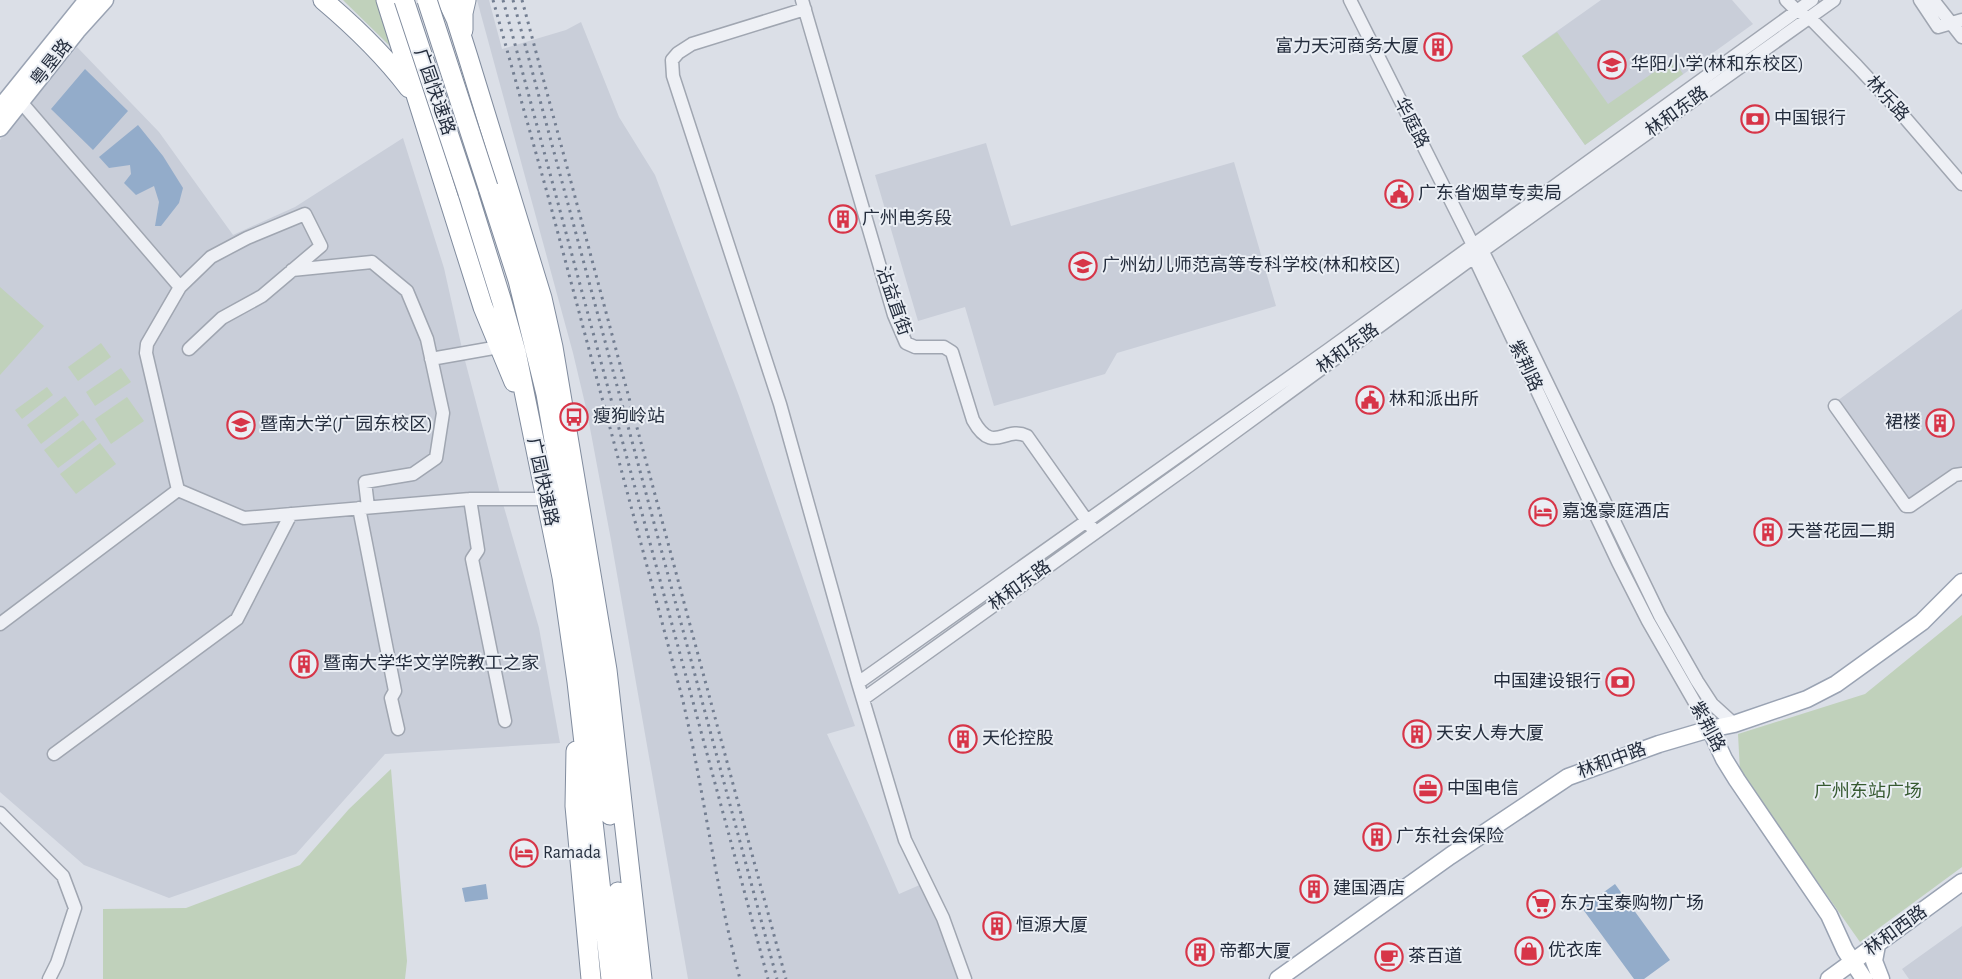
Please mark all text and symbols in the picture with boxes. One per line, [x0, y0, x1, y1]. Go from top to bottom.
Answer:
building icon: 富力天河商务大厦 [1423, 32, 1453, 62]
street label: 粤垦路 [27, 35, 76, 90]
place label: 富力天河商务大厦 [1275, 36, 1419, 56]
street label: 广园快速路 [411, 46, 459, 137]
school or university icon: 华阳小学(林和东校区) [1597, 50, 1627, 80]
place label: 华阳小学(林和东校区) [1631, 54, 1804, 74]
street label: 林乐路 [1862, 72, 1913, 125]
street label: 林和东路 [1641, 82, 1711, 140]
street label: 华庭路 [1391, 94, 1433, 151]
bank icon: 中国银行 [1740, 104, 1770, 134]
place label: 中国银行 [1774, 108, 1846, 128]
public building icon: 广东省烟草专卖局 [1384, 179, 1414, 209]
place label: 广东省烟草专卖局 [1418, 183, 1562, 203]
building icon: 广州电务段 [828, 204, 858, 234]
place label: 广州电务段 [862, 208, 952, 228]
school or university icon: 广州幼儿师范高等专科学校(林和校区) [1068, 251, 1098, 281]
place label: 广州幼儿师范高等专科学校(林和校区) [1102, 255, 1401, 275]
street label: 沾益直街 [873, 263, 915, 338]
street label: 林和东路 [1312, 319, 1382, 377]
street label: 紫荆路 [1505, 337, 1546, 394]
public building icon: 林和派出所 [1355, 385, 1385, 415]
place label: 林和派出所 [1389, 389, 1479, 409]
bus stop icon: 瘦狗岭站 [559, 402, 589, 432]
place label: 瘦狗岭站 [593, 406, 665, 426]
building icon: 裙楼 [1925, 408, 1955, 438]
school or university icon: 暨南大学(广园东校区) [226, 410, 256, 440]
place label: 裙楼 [1885, 412, 1921, 432]
place label: 暨南大学(广园东校区) [260, 414, 433, 434]
street label: 广园快速路 [524, 436, 562, 528]
hotel icon: 嘉逸豪庭酒店 [1528, 497, 1558, 527]
place label: 嘉逸豪庭酒店 [1562, 501, 1670, 521]
building icon: 天誉花园二期 [1753, 517, 1783, 547]
place label: 天誉花园二期 [1787, 521, 1895, 541]
street label: 林和东路 [984, 556, 1054, 614]
building icon: 暨南大学华文学院教工之家 [289, 649, 319, 679]
place label: 暨南大学华文学院教工之家 [323, 653, 539, 673]
bank icon: 中国建设银行 [1605, 667, 1635, 697]
place label: 中国建设银行 [1493, 671, 1601, 691]
street label: 紫荆路 [1686, 698, 1729, 755]
building icon: 天安人寿大厦 [1402, 719, 1432, 749]
place label: 天安人寿大厦 [1436, 723, 1544, 743]
building icon: 天伦控股 [948, 724, 978, 754]
place label: 天伦控股 [982, 728, 1054, 748]
street label: 林和中路 [1574, 738, 1649, 782]
office icon: 中国电信 [1413, 774, 1443, 804]
place label: 中国电信 [1447, 778, 1519, 798]
park label: 广州东站广场 [1814, 781, 1922, 801]
building icon: 广东社会保险 [1362, 822, 1392, 852]
place label: 广东社会保险 [1396, 826, 1504, 846]
hotel icon: Ramada [509, 838, 539, 868]
place label: Ramada [543, 844, 601, 862]
building icon: 建国酒店 [1299, 874, 1329, 904]
place label: 建国酒店 [1333, 878, 1405, 898]
supermarket icon: 东方宝泰购物广场 [1526, 889, 1556, 919]
place label: 东方宝泰购物广场 [1560, 893, 1704, 913]
street label: 林和西路 [1860, 901, 1930, 959]
building icon: 恒源大厦 [982, 911, 1012, 941]
place label: 恒源大厦 [1016, 915, 1088, 935]
shop icon: 优衣库 [1514, 936, 1544, 966]
building icon: 帝都大厦 [1185, 937, 1215, 967]
place label: 优衣库 [1548, 940, 1602, 960]
place label: 帝都大厦 [1219, 941, 1291, 961]
cafe icon: 茶百道 [1374, 942, 1404, 972]
place label: 茶百道 [1408, 946, 1462, 966]

